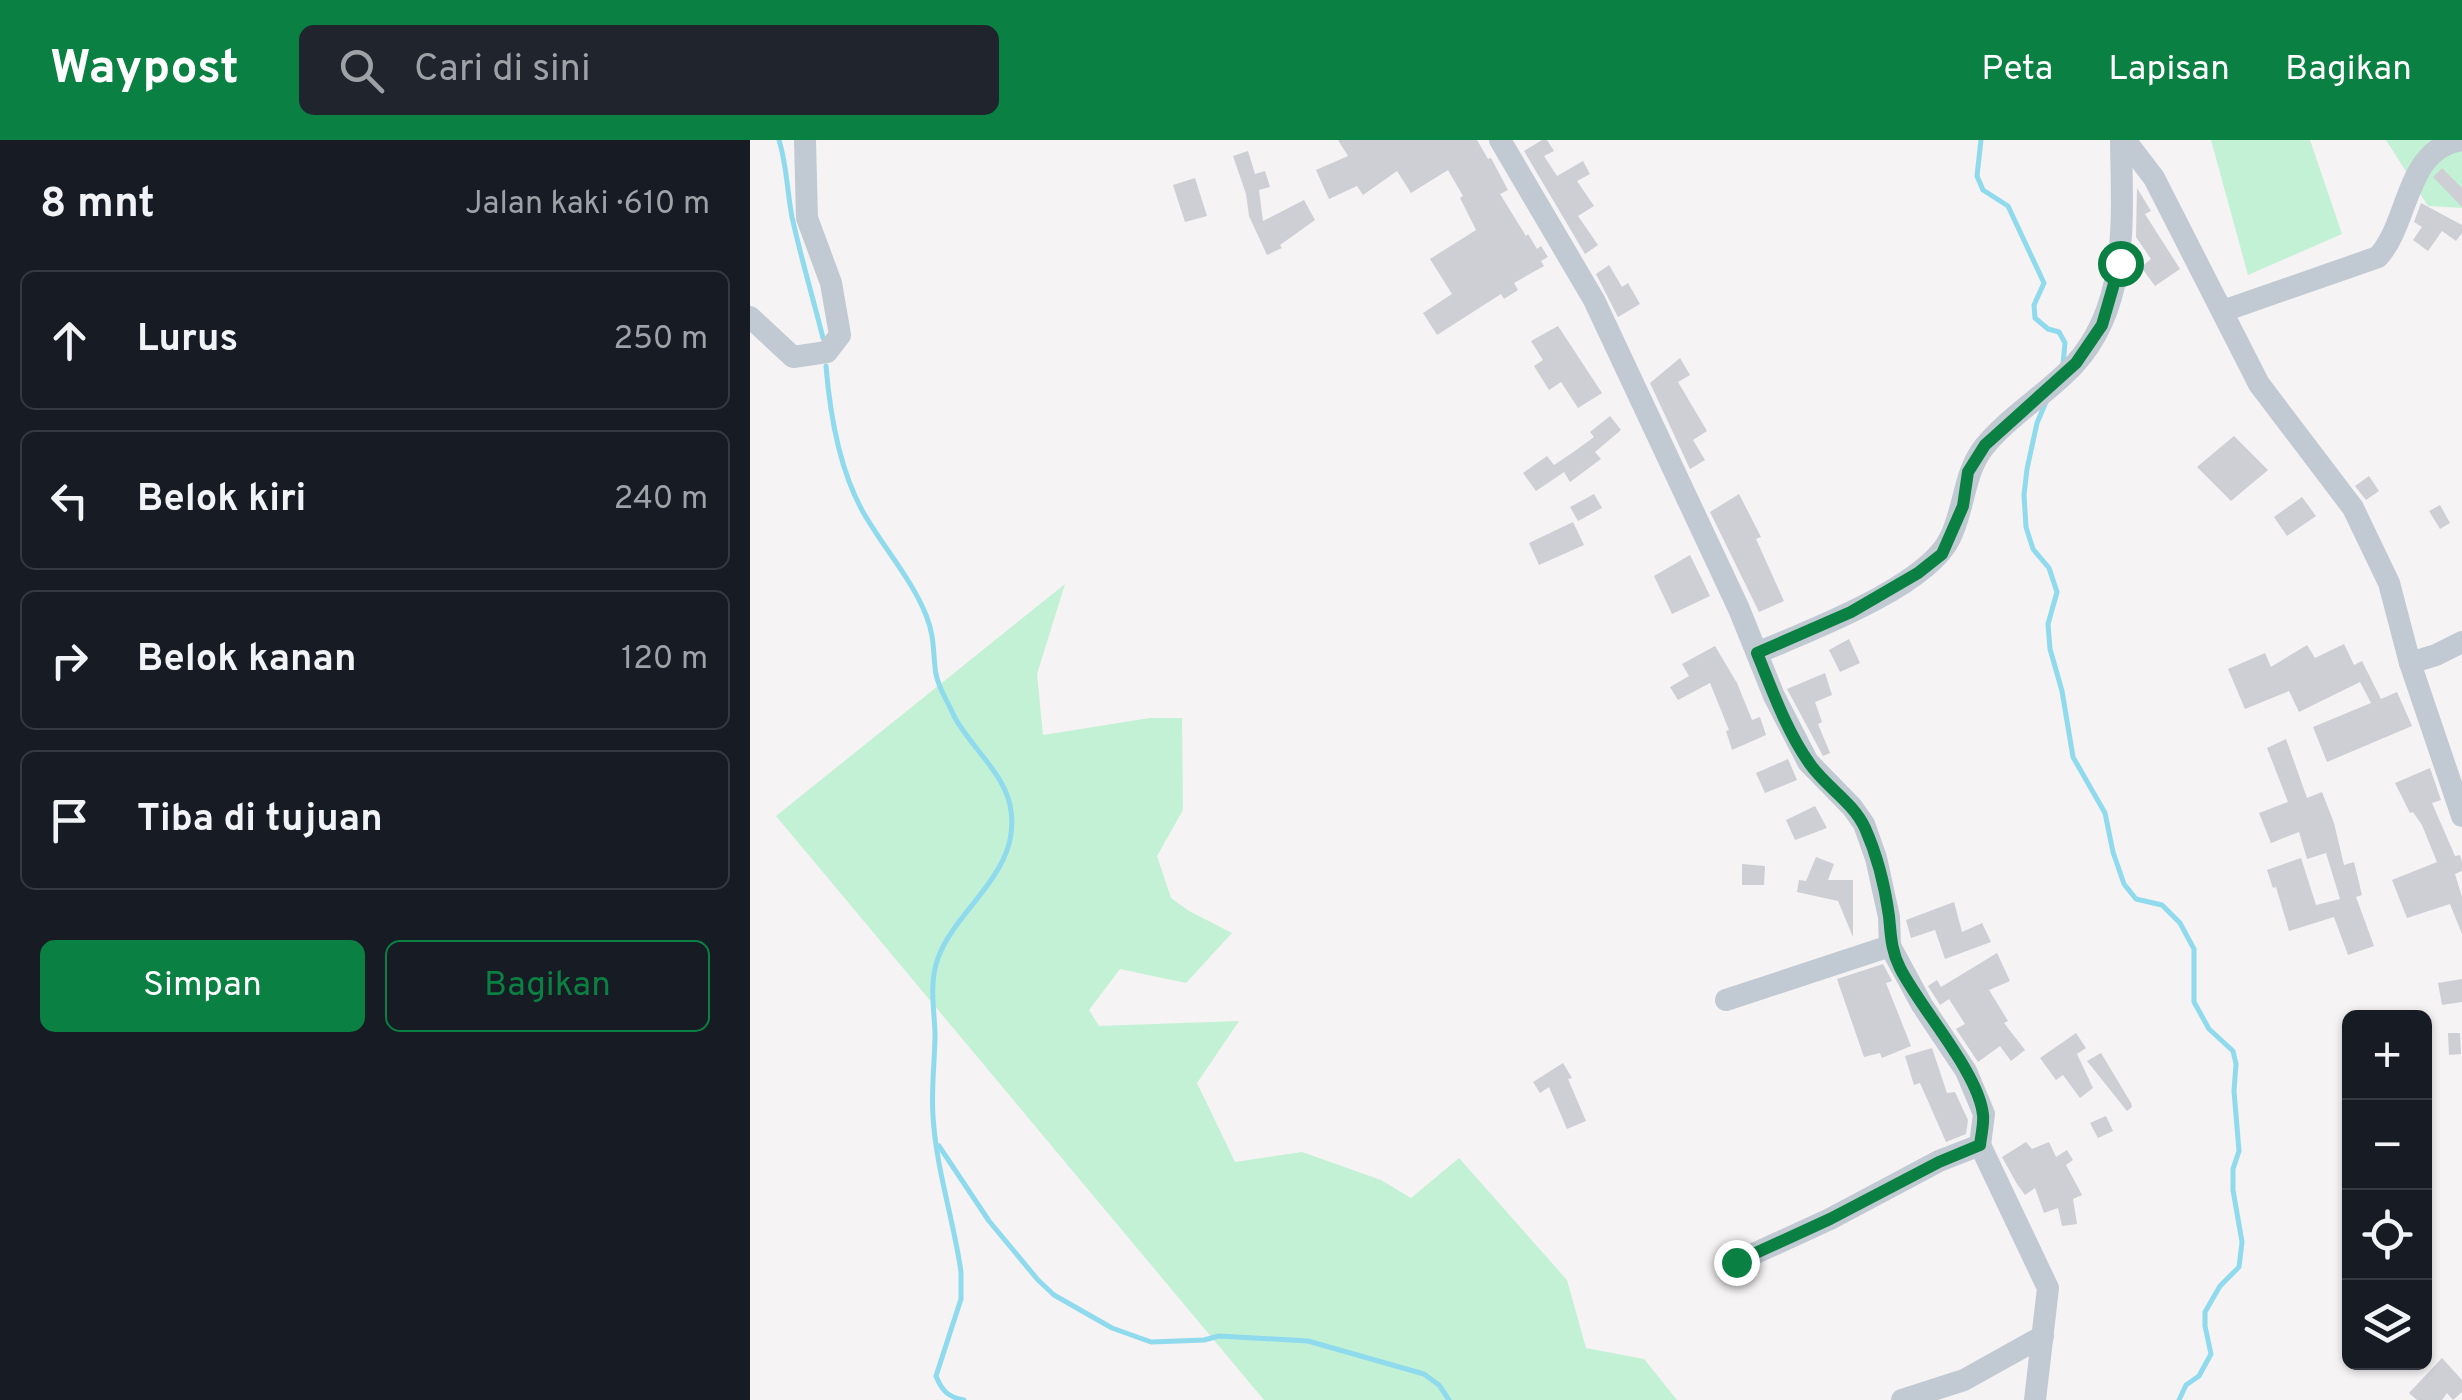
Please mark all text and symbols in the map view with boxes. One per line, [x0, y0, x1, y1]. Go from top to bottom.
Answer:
search box [299, 25, 999, 115]
text: Waypost [50, 40, 239, 100]
icon: search [334, 43, 389, 98]
text: Cari di sini [414, 46, 591, 95]
text: Peta [1981, 48, 2053, 92]
text: Lapisan [2108, 48, 2230, 92]
text: Bagikan [2285, 48, 2412, 92]
text: 8 mnt [40, 179, 155, 232]
text: Jalan kaki · 610 m [465, 185, 710, 225]
route start [2098, 241, 2144, 287]
icon: ahead [42, 313, 97, 368]
text: Lurus [137, 316, 238, 365]
text: 250 m [613, 320, 708, 360]
icon: left [42, 473, 97, 528]
text: Belok kiri [137, 476, 306, 525]
text: 240 m [614, 480, 708, 520]
icon: right [42, 633, 97, 688]
text: Belok kanan [137, 636, 356, 685]
text: 120 m [621, 640, 708, 680]
icon: arrive [42, 793, 97, 848]
text: Tiba di tujuan [137, 796, 383, 845]
button: Simpan [40, 940, 365, 1032]
button: Bagikan [385, 940, 710, 1032]
map controls [2342, 1010, 2432, 1370]
button: + [2342, 1010, 2432, 1100]
button: − [2342, 1100, 2432, 1190]
button: locate [2342, 1190, 2432, 1280]
route end [1714, 1240, 1760, 1286]
button: layers [2342, 1280, 2432, 1370]

